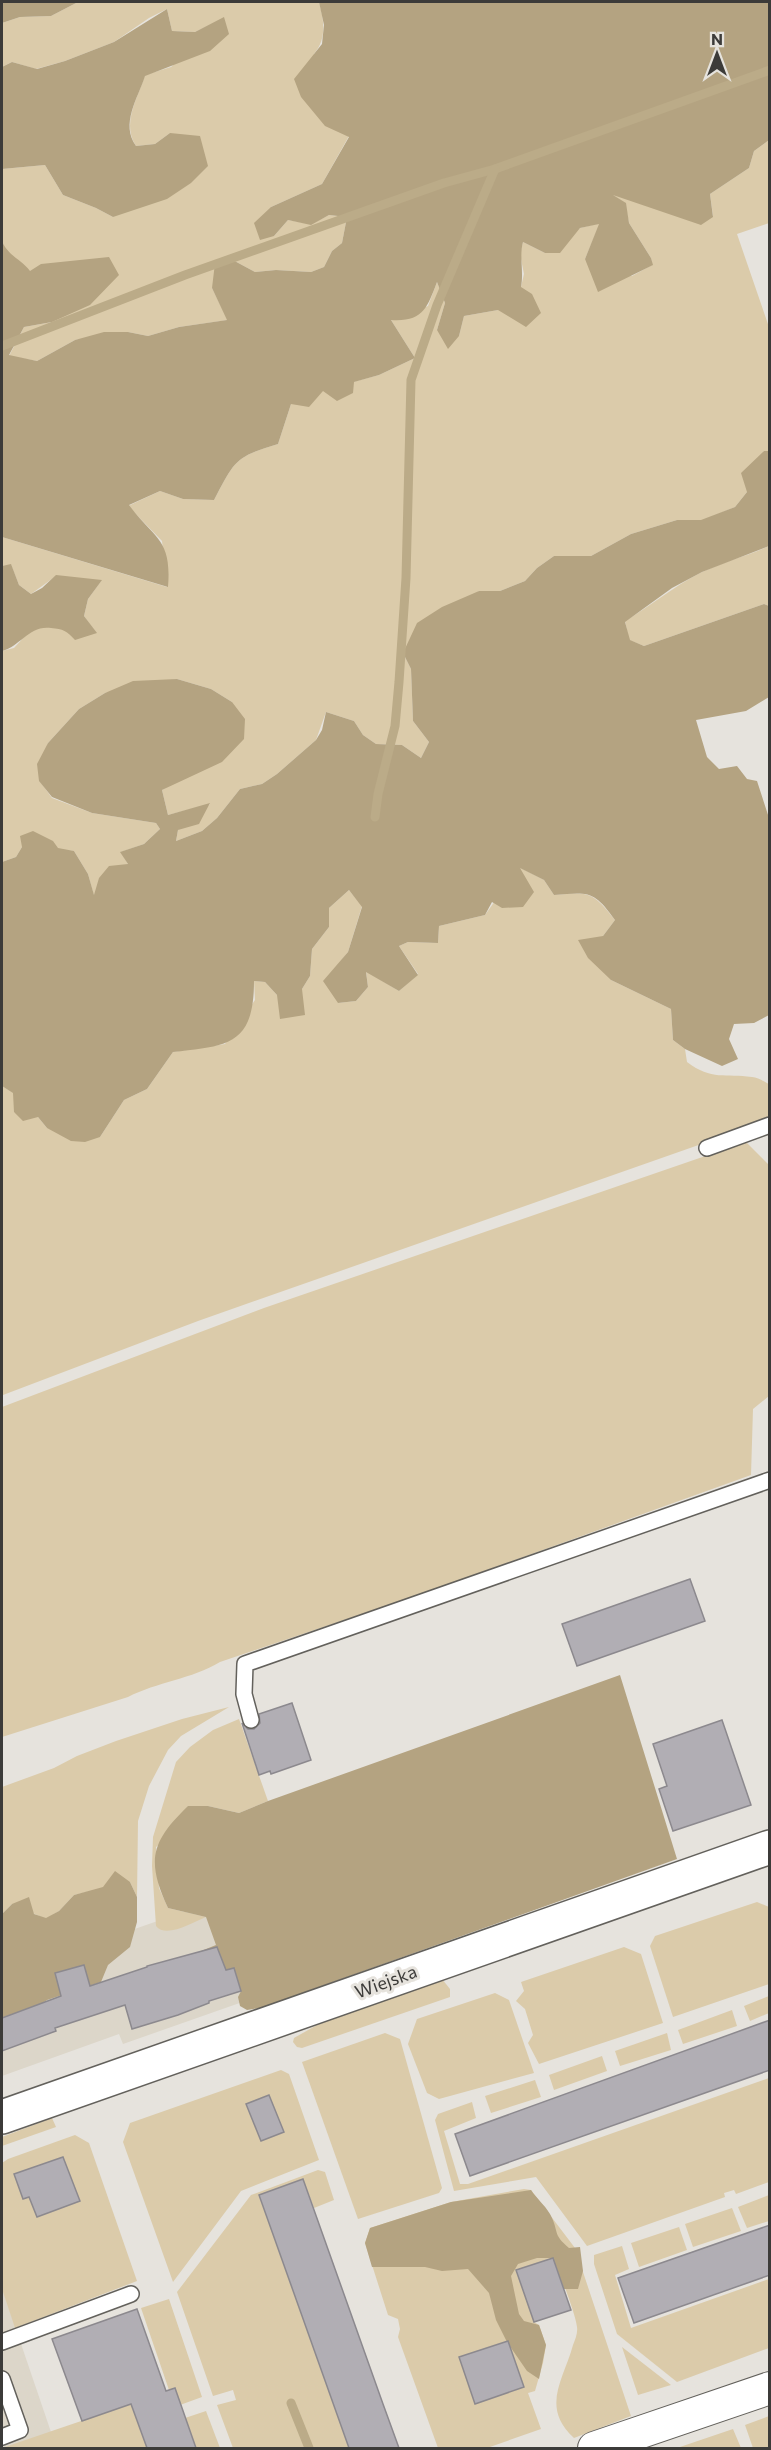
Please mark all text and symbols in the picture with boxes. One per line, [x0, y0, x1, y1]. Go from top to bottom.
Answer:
north arrow [687, 24, 747, 84]
text: N [711, 29, 723, 48]
street label: Wiejska [352, 1960, 420, 2002]

